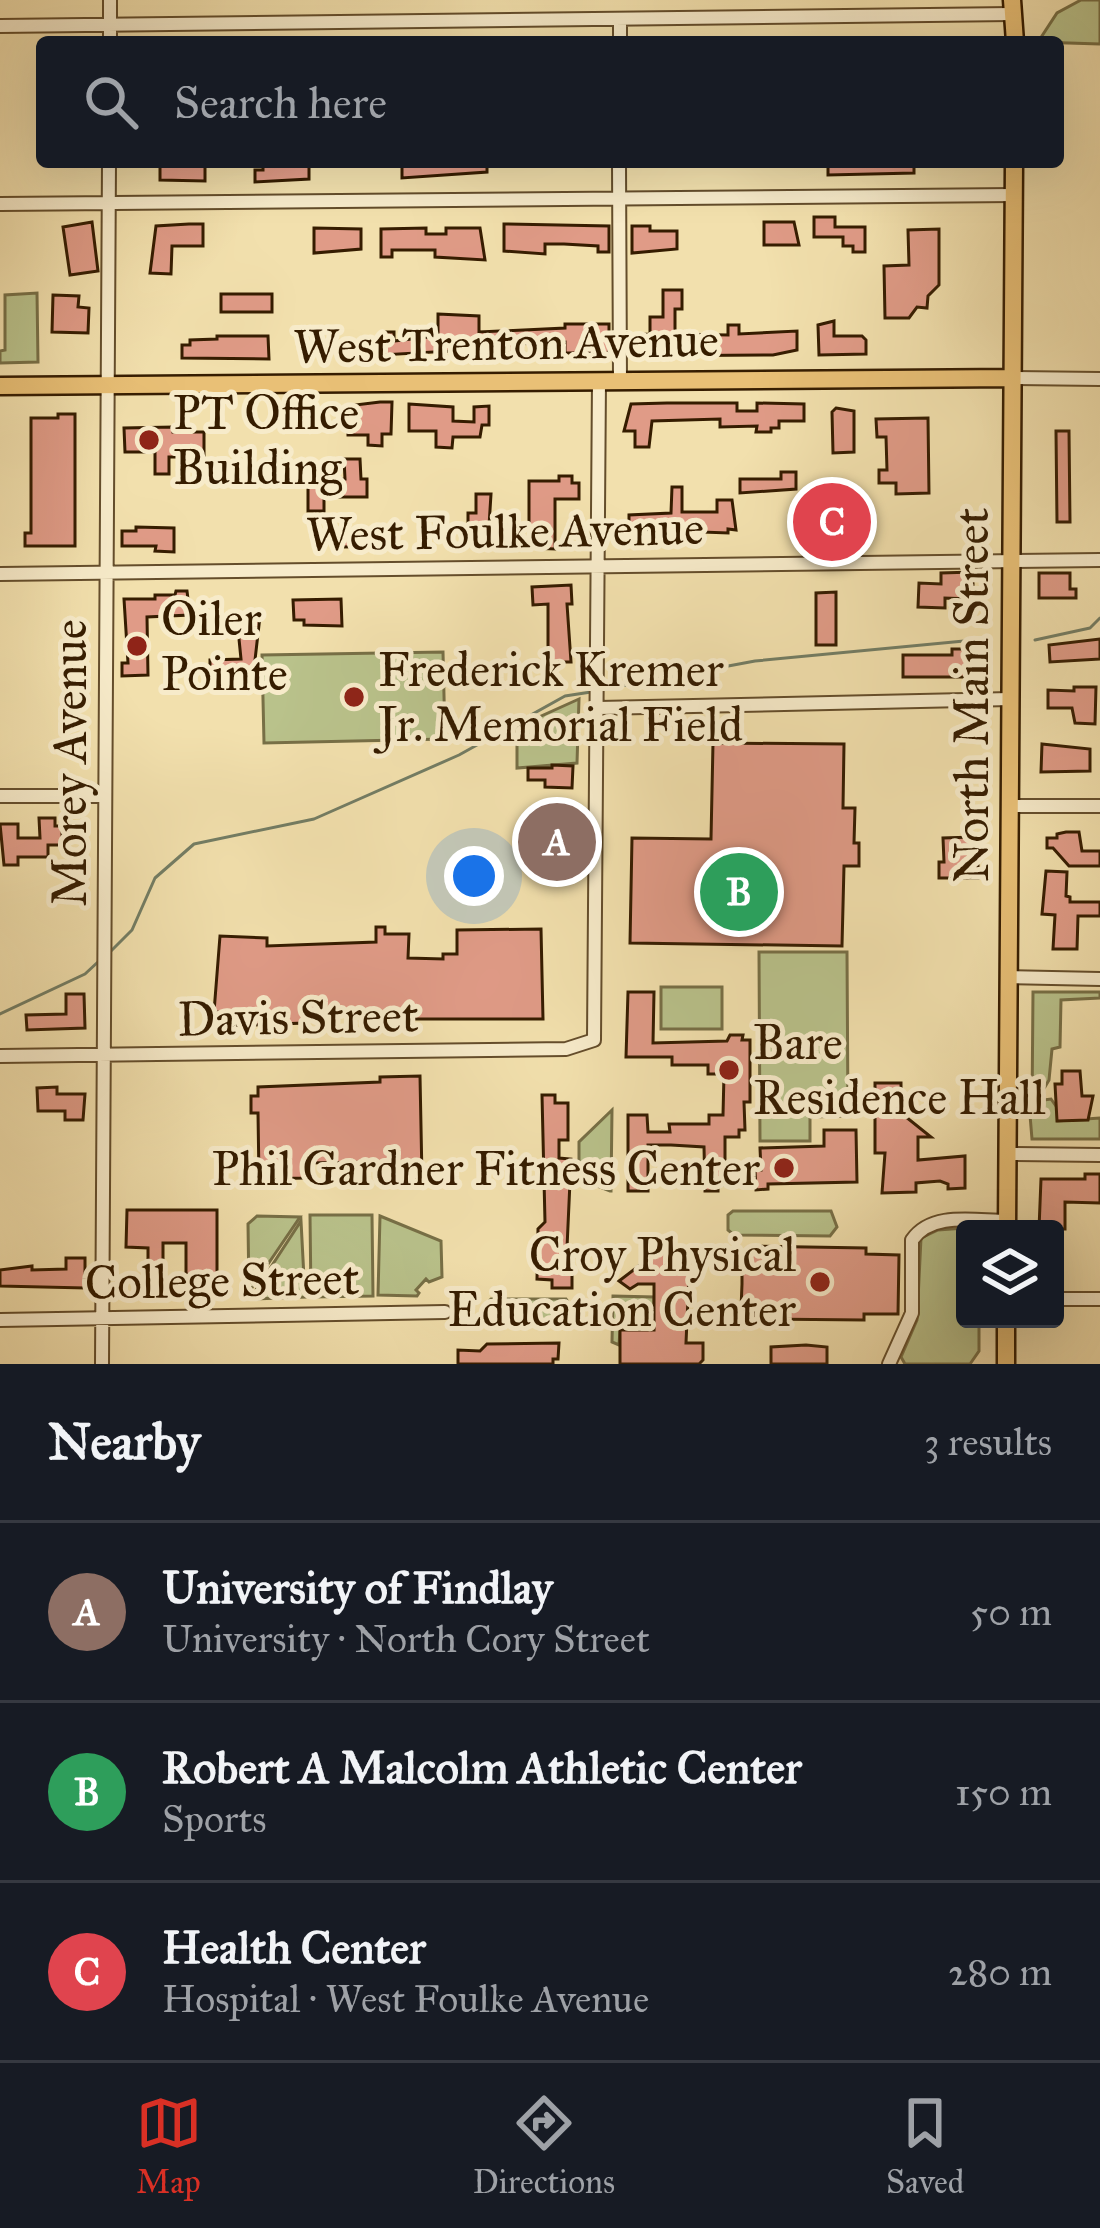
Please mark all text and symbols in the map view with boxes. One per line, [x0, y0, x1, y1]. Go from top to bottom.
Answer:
search box [36, 36, 1064, 168]
icon: search [78, 69, 144, 135]
text: Search here [174, 75, 387, 130]
street label: West Trenton Avenue [293, 310, 719, 376]
place label: PT Office Building [173, 383, 359, 497]
marker: PT Office Building [136, 427, 162, 453]
pin: C [793, 477, 871, 567]
street label: West Foulke Avenue [305, 498, 705, 564]
street label: North Main Street [942, 508, 1001, 882]
place label: Oiler Pointe [161, 589, 288, 703]
street label: Morey Avenue [40, 619, 99, 907]
marker: Oiler Pointe [124, 633, 150, 659]
place label: Frederick Kremer Jr. Memorial Field [373, 640, 743, 754]
marker: Frederick Kremer Jr. Memorial Field [341, 684, 367, 710]
pin: A [518, 797, 596, 887]
your location [444, 846, 504, 906]
pin: B [700, 847, 778, 937]
street label: Davis Street [177, 985, 419, 1049]
place label: Bare Residence Hall [753, 1013, 1045, 1127]
marker: Bare Residence Hall [716, 1057, 742, 1083]
place label: Phil Gardner Fitness Center [212, 1139, 760, 1198]
marker: Phil Gardner Fitness Center [771, 1155, 797, 1181]
map controls [956, 1220, 1064, 1328]
button: layers [956, 1220, 1064, 1328]
place label: Croy Physical Education Center [447, 1225, 796, 1339]
street label: College Street [84, 1248, 360, 1312]
marker: Croy Physical Education Center [807, 1269, 833, 1295]
text: Nearby [48, 1411, 200, 1473]
text: 3 results [924, 1418, 1052, 1466]
text: University of Findlay [162, 1560, 553, 1615]
text: A [74, 1588, 100, 1636]
text: 50 m [970, 1588, 1052, 1636]
text: University · North Cory Street [162, 1615, 650, 1663]
text: Robert A Malcolm Athletic Center [162, 1740, 802, 1795]
text: B [74, 1768, 100, 1816]
text: 150 m [955, 1768, 1052, 1816]
text: Sports [162, 1795, 266, 1843]
text: Health Center [162, 1920, 426, 1975]
text: C [74, 1948, 100, 1996]
text: 280 m [948, 1948, 1052, 1996]
text: Hospital · West Foulke Avenue [162, 1975, 649, 2023]
tab: Map [136, 2090, 202, 2202]
tab: Directions [473, 2090, 615, 2202]
tab: Saved [886, 2090, 964, 2202]

